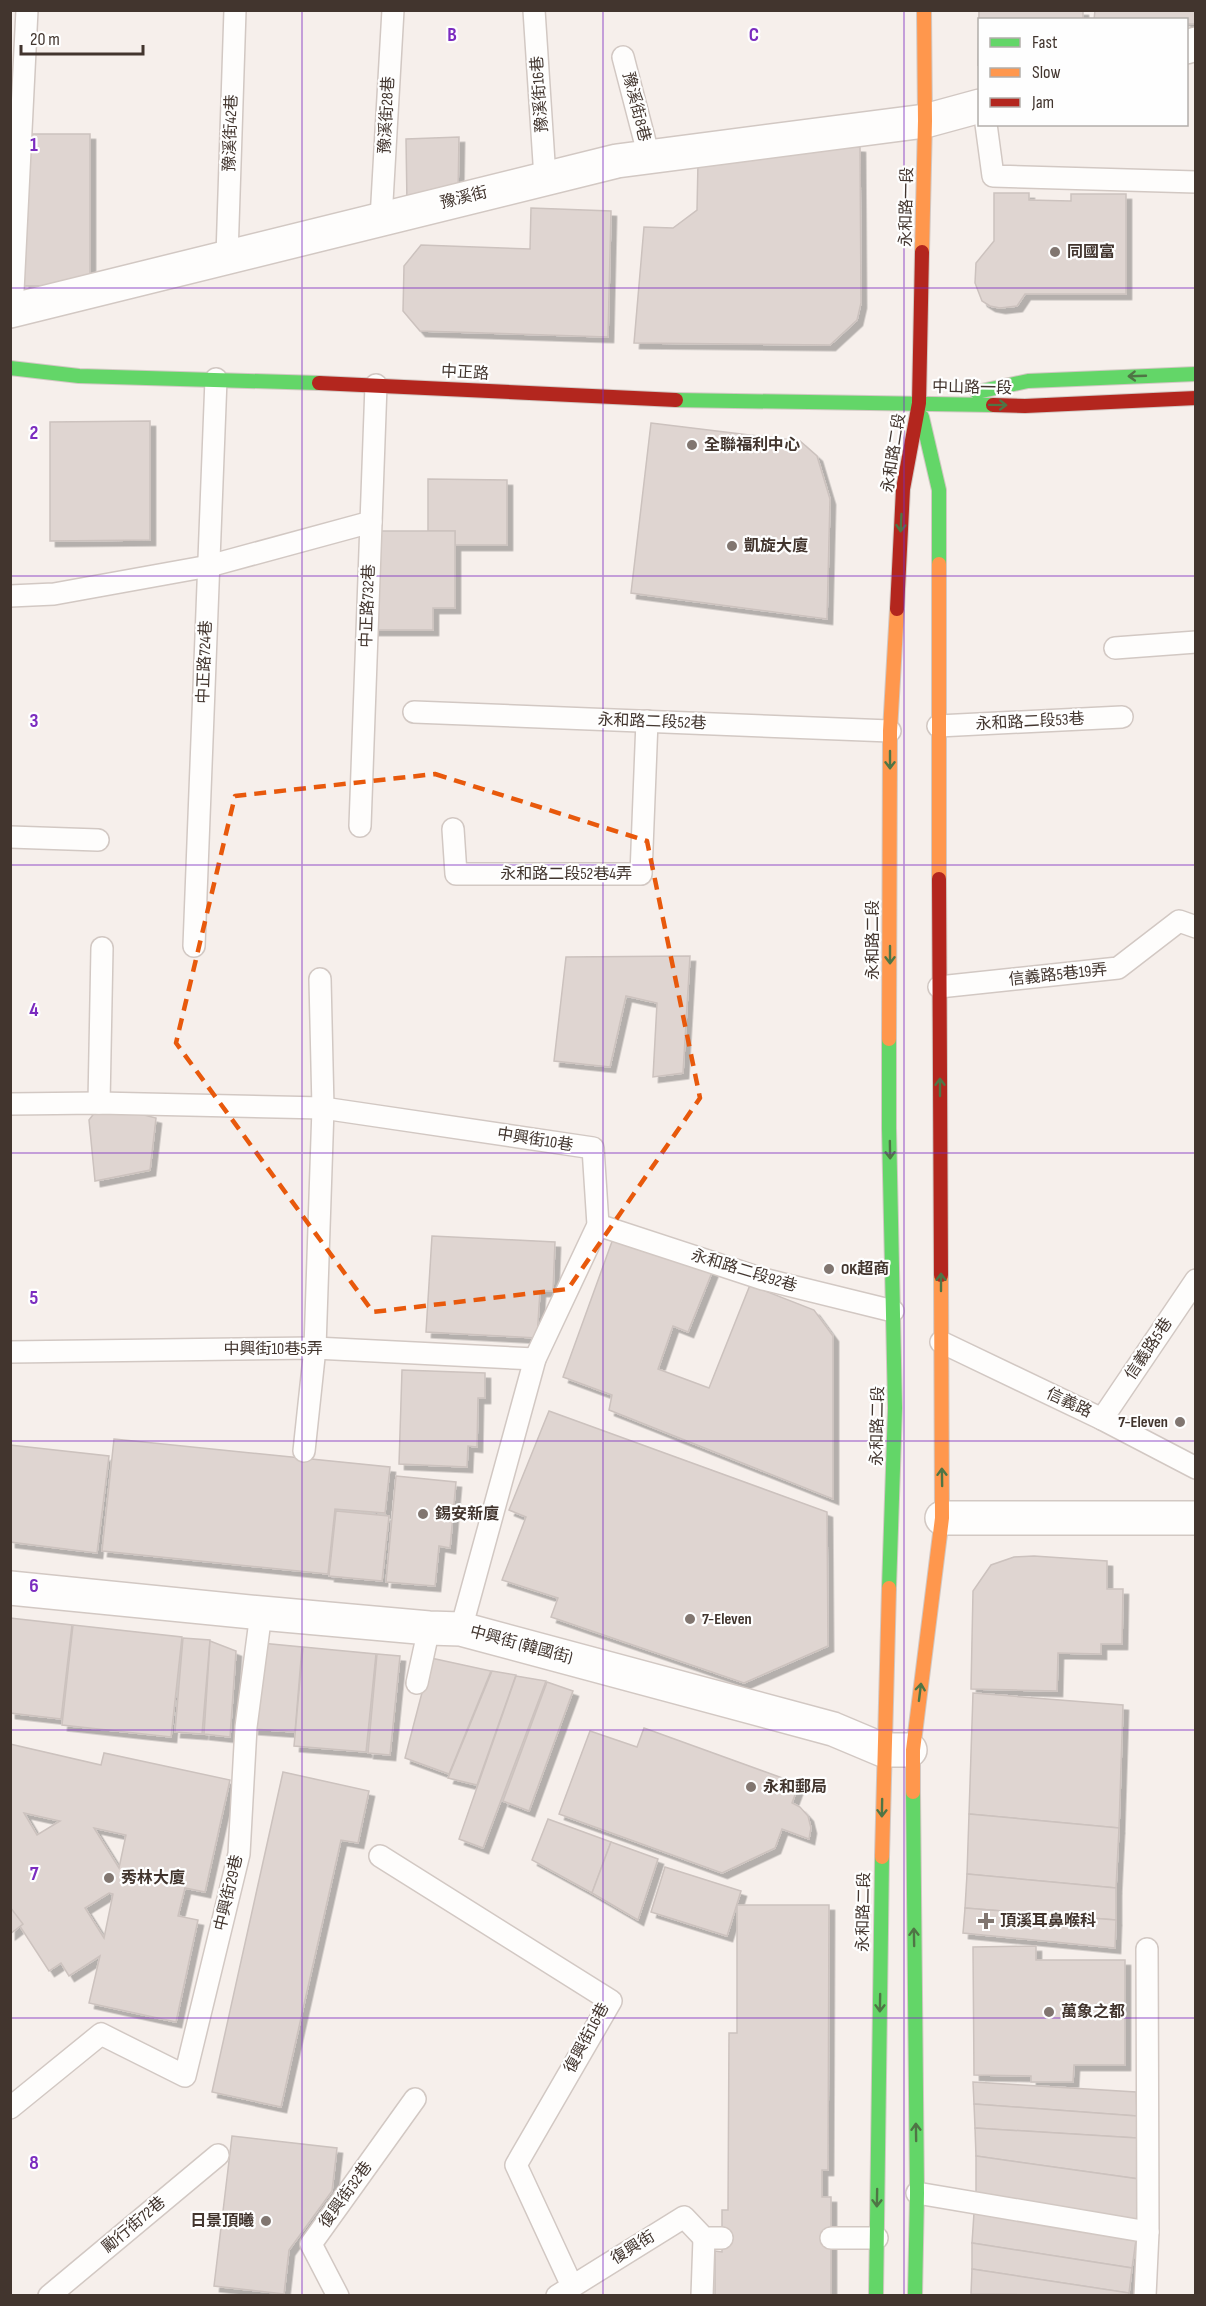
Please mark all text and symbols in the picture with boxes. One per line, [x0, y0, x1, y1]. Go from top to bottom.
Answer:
scale bar [21, 18, 142, 56]
legend [978, 18, 1188, 126]
text: B [447, 23, 457, 47]
text: C [749, 23, 759, 47]
text: 20 m [30, 29, 60, 50]
text: Fast [1032, 32, 1058, 53]
street label: 豫溪街16巷 [528, 55, 552, 133]
text: Slow [1032, 62, 1061, 83]
street label: 豫溪街8巷 [618, 70, 654, 144]
street label: 豫溪街28巷 [375, 76, 399, 154]
text: Jam [1031, 92, 1054, 113]
street label: 豫溪街42巷 [220, 94, 242, 172]
text: 1 [30, 133, 38, 157]
street label: 永和路一段 [897, 167, 917, 247]
street label: 豫溪街 [438, 183, 490, 213]
place label: 同國富 [1067, 243, 1115, 262]
marker: 同國富 [1048, 245, 1062, 259]
street label: 中正路 [441, 362, 489, 384]
one-way arrow [1128, 371, 1148, 382]
street label: 中山路一段 [932, 378, 1012, 398]
one-way arrow [988, 399, 1008, 411]
street label: 永和路二段 [878, 412, 910, 494]
text: 2 [30, 421, 38, 445]
place label: 全聯福利中心 [704, 436, 800, 455]
marker: 全聯福利中心 [685, 438, 699, 452]
one-way arrow [896, 513, 907, 533]
place label: 凱旋大廈 [744, 537, 808, 556]
marker: 凱旋大廈 [725, 539, 739, 553]
street label: 中正路732巷 [357, 564, 379, 648]
street label: 中正路724巷 [194, 620, 216, 704]
text: 3 [30, 709, 39, 733]
street label: 永和路二段53巷 [975, 710, 1085, 734]
street label: 永和路二段52巷 [597, 711, 707, 733]
one-way arrow [884, 749, 896, 769]
street label: 永和路二段52巷4弄 [500, 865, 632, 884]
street label: 永和路二段 [864, 900, 883, 980]
one-way arrow [884, 944, 896, 964]
street label: 信義路5巷19弄 [1008, 960, 1108, 990]
text: 4 [29, 998, 39, 1022]
one-way arrow [934, 1078, 946, 1098]
street label: 中興街10巷 [496, 1125, 574, 1155]
one-way arrow [884, 1139, 896, 1159]
street label: 永和路二段92巷 [689, 1246, 799, 1296]
place label: OK超商 [841, 1260, 889, 1279]
marker: OK超商 [822, 1262, 836, 1276]
one-way arrow [935, 1273, 946, 1293]
text: 5 [30, 1286, 39, 1310]
street label: 信義路5巷 [1121, 1314, 1177, 1384]
street label: 中興街10巷5弄 [223, 1340, 323, 1359]
street label: 信義路 [1043, 1384, 1095, 1422]
street label: 永和路二段 [868, 1386, 888, 1466]
place label: 7-Εleven [1118, 1413, 1168, 1432]
marker: 7-Εleven [1173, 1415, 1187, 1429]
one-way arrow [936, 1468, 948, 1488]
place label: 錫安新廈 [435, 1505, 499, 1524]
marker: 錫安新廈 [416, 1507, 430, 1521]
text: 6 [29, 1574, 39, 1598]
place label: 7-Eleven [702, 1610, 752, 1629]
marker: 7-Eleven [683, 1612, 697, 1626]
street label: 中興街 (韓國街) [468, 1622, 574, 1668]
one-way arrow [915, 1682, 926, 1702]
place label: 永和郵局 [763, 1778, 827, 1797]
marker: 永和郵局 [744, 1780, 758, 1794]
one-way arrow [876, 1798, 888, 1818]
street label: 中興街29巷 [211, 1853, 247, 1933]
text: 7 [30, 1862, 39, 1886]
place label: 秀林大廈 [121, 1869, 185, 1888]
marker: 秀林大廈 [102, 1871, 116, 1885]
street label: 永和路二段 [854, 1872, 874, 1952]
marker: 頂溪耳鼻喉科 [977, 1912, 995, 1930]
place label: 頂溪耳鼻喉科 [1000, 1912, 1096, 1931]
one-way arrow [908, 1928, 920, 1948]
one-way arrow [874, 1992, 885, 2012]
street label: 復興街16巷 [561, 2000, 613, 2076]
place label: 萬象之都 [1061, 2002, 1125, 2022]
marker: 萬象之都 [1042, 2005, 1056, 2019]
one-way arrow [910, 2123, 922, 2143]
text: 8 [29, 2151, 39, 2175]
street label: 復興街32巷 [316, 2158, 376, 2232]
one-way arrow [872, 2187, 883, 2207]
street label: 勵行街72巷 [98, 2193, 170, 2257]
place label: 日景頂曦 [190, 2212, 254, 2231]
marker: 日景頂曦 [259, 2214, 273, 2228]
street label: 復興街 [608, 2227, 658, 2269]

